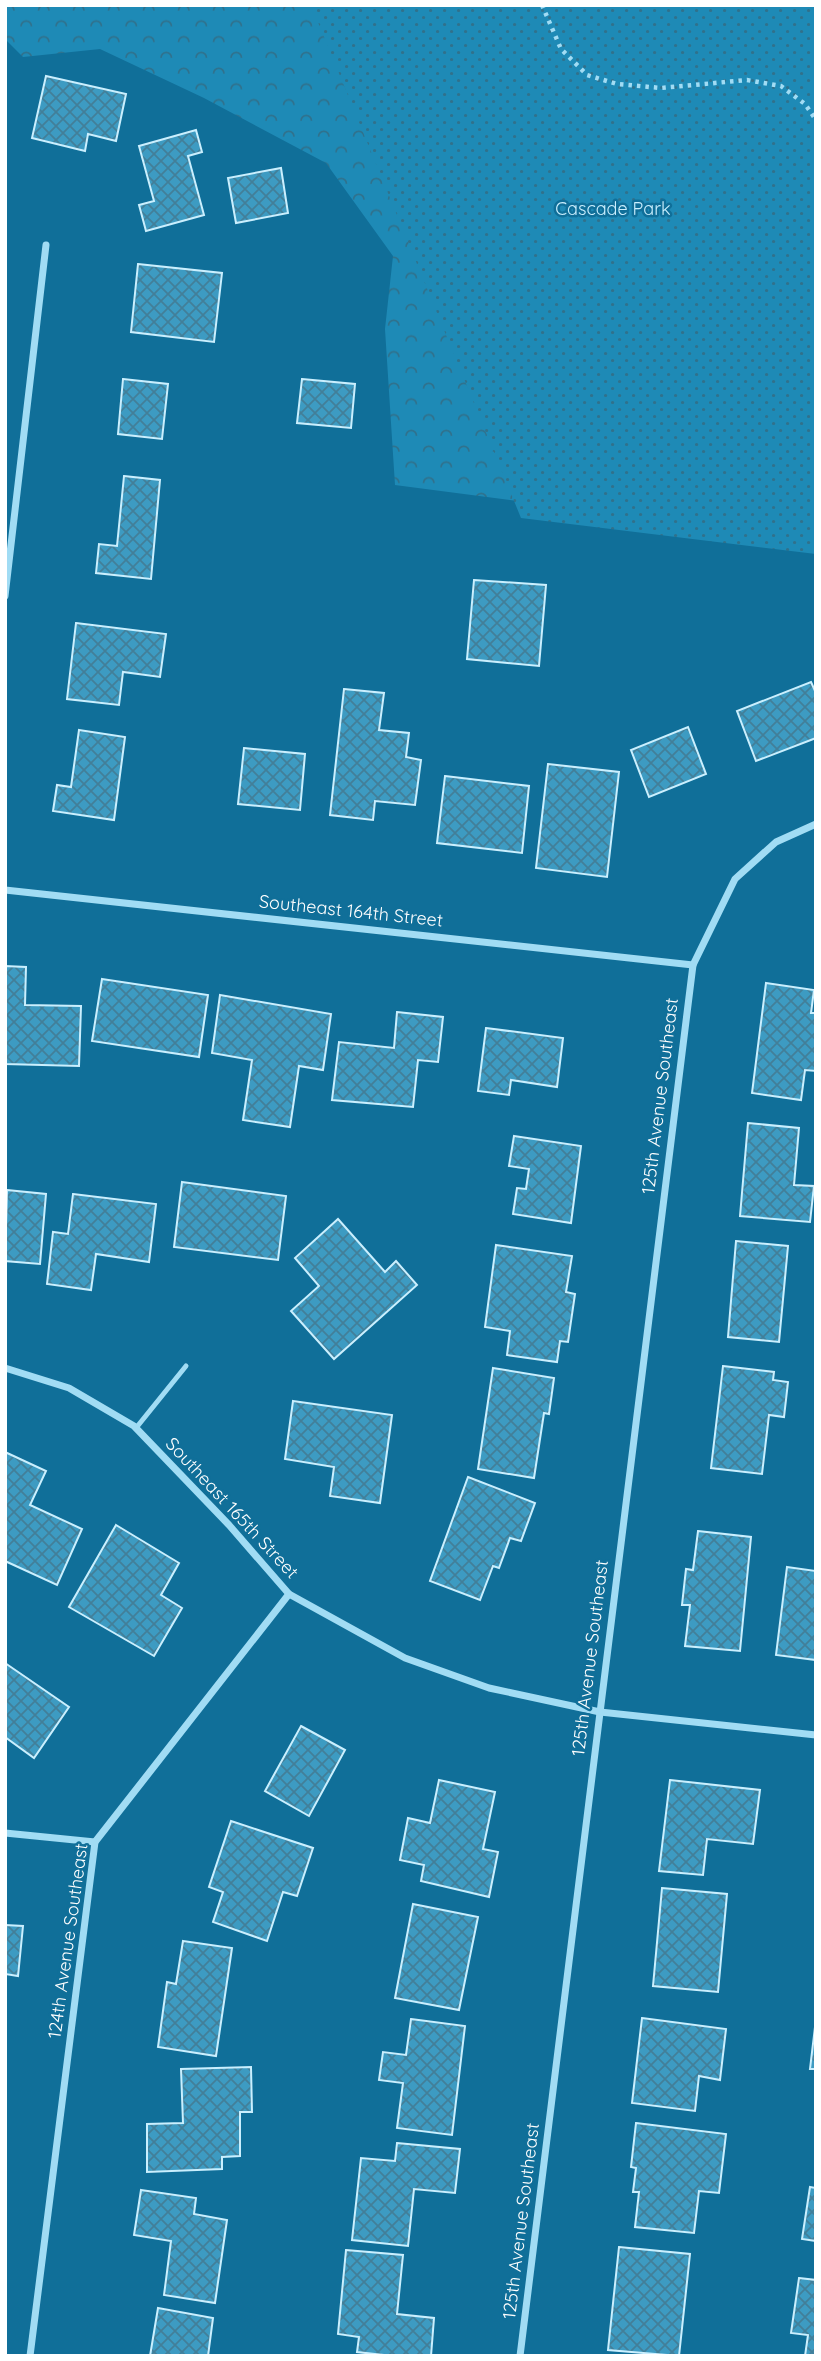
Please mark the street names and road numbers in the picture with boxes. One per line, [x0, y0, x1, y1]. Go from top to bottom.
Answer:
street label: Southeast 164th Street [258, 889, 444, 932]
street label: 125th Avenue Southeast [636, 997, 683, 1195]
street label: Southeast 165th Street [161, 1432, 304, 1583]
street label: 125th Avenue Southeast [566, 1559, 613, 1757]
street label: 124th Avenue Southeast [42, 1842, 93, 2040]
street label: 125th Avenue Southeast [497, 2122, 544, 2320]

